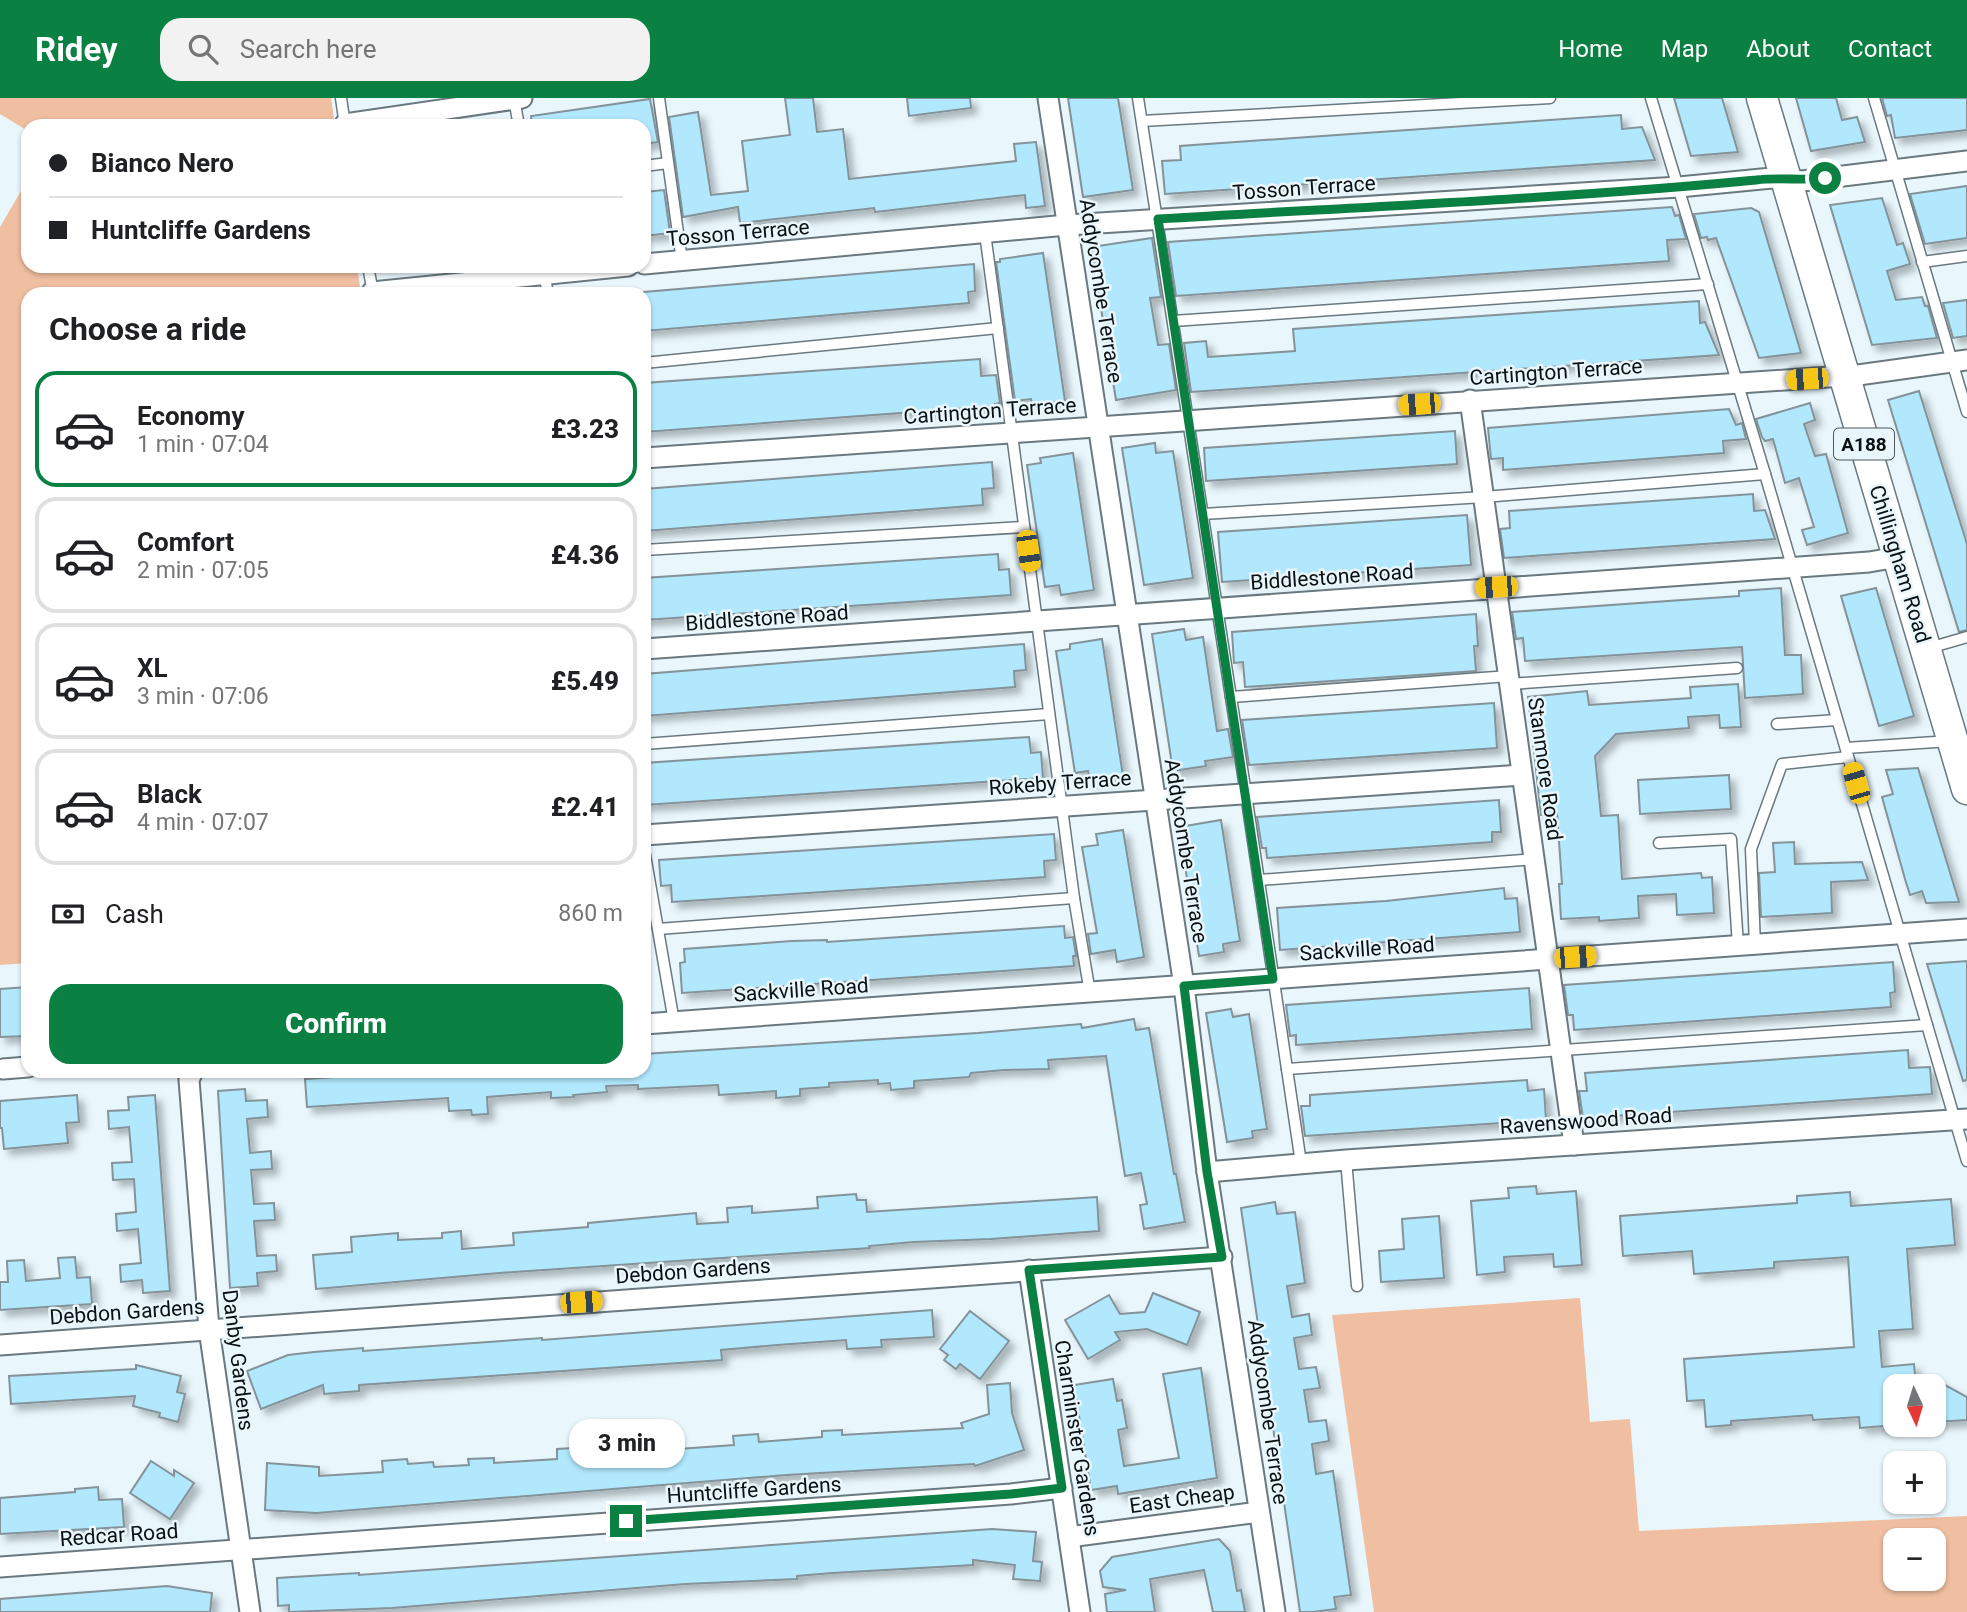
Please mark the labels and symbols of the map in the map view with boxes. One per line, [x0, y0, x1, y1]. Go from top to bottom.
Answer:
route start [1809, 162, 1841, 194]
street label: Tosson Terrace [1232, 171, 1376, 205]
street label: Addycombe Terrace [1075, 197, 1127, 385]
street label: Tosson Terrace [665, 215, 811, 251]
street label: Cartington Terrace [1469, 354, 1643, 390]
car [1786, 367, 1829, 391]
car [1398, 392, 1441, 416]
street label: Cartington Terrace [903, 393, 1077, 429]
road number: A188 [1834, 428, 1894, 460]
street label: Chillingham Road [1865, 482, 1935, 646]
car [1015, 529, 1042, 573]
street label: Biddlestone Road [1249, 559, 1415, 595]
car [1475, 575, 1518, 599]
street label: Biddlestone Road [684, 600, 850, 636]
street label: Stanmore Road [1523, 696, 1567, 842]
street label: Addycombe Terrace [1160, 757, 1212, 945]
car [1841, 760, 1872, 806]
street label: Rokeby Terrace [988, 766, 1132, 800]
street label: Sackville Road [1299, 932, 1435, 966]
car [1554, 945, 1597, 969]
street label: Sackville Road [733, 973, 869, 1007]
street label: Ravenswood Road [1499, 1103, 1673, 1139]
street label: Debdon Gardens [615, 1254, 771, 1288]
street label: Danby Gardens [217, 1288, 259, 1432]
car [560, 1290, 603, 1314]
street label: Debdon Gardens [49, 1295, 205, 1329]
street label: Addycombe Terrace [1243, 1318, 1293, 1506]
street label: Charminster Gardens [1050, 1338, 1104, 1538]
north arrow [1883, 1374, 1946, 1437]
callout: 3 min [568, 1420, 684, 1468]
street label: Huntcliffe Gardens [666, 1472, 842, 1508]
street label: East Cheap [1128, 1480, 1236, 1518]
route end [610, 1505, 642, 1537]
street label: Redcar Road [59, 1519, 179, 1551]

